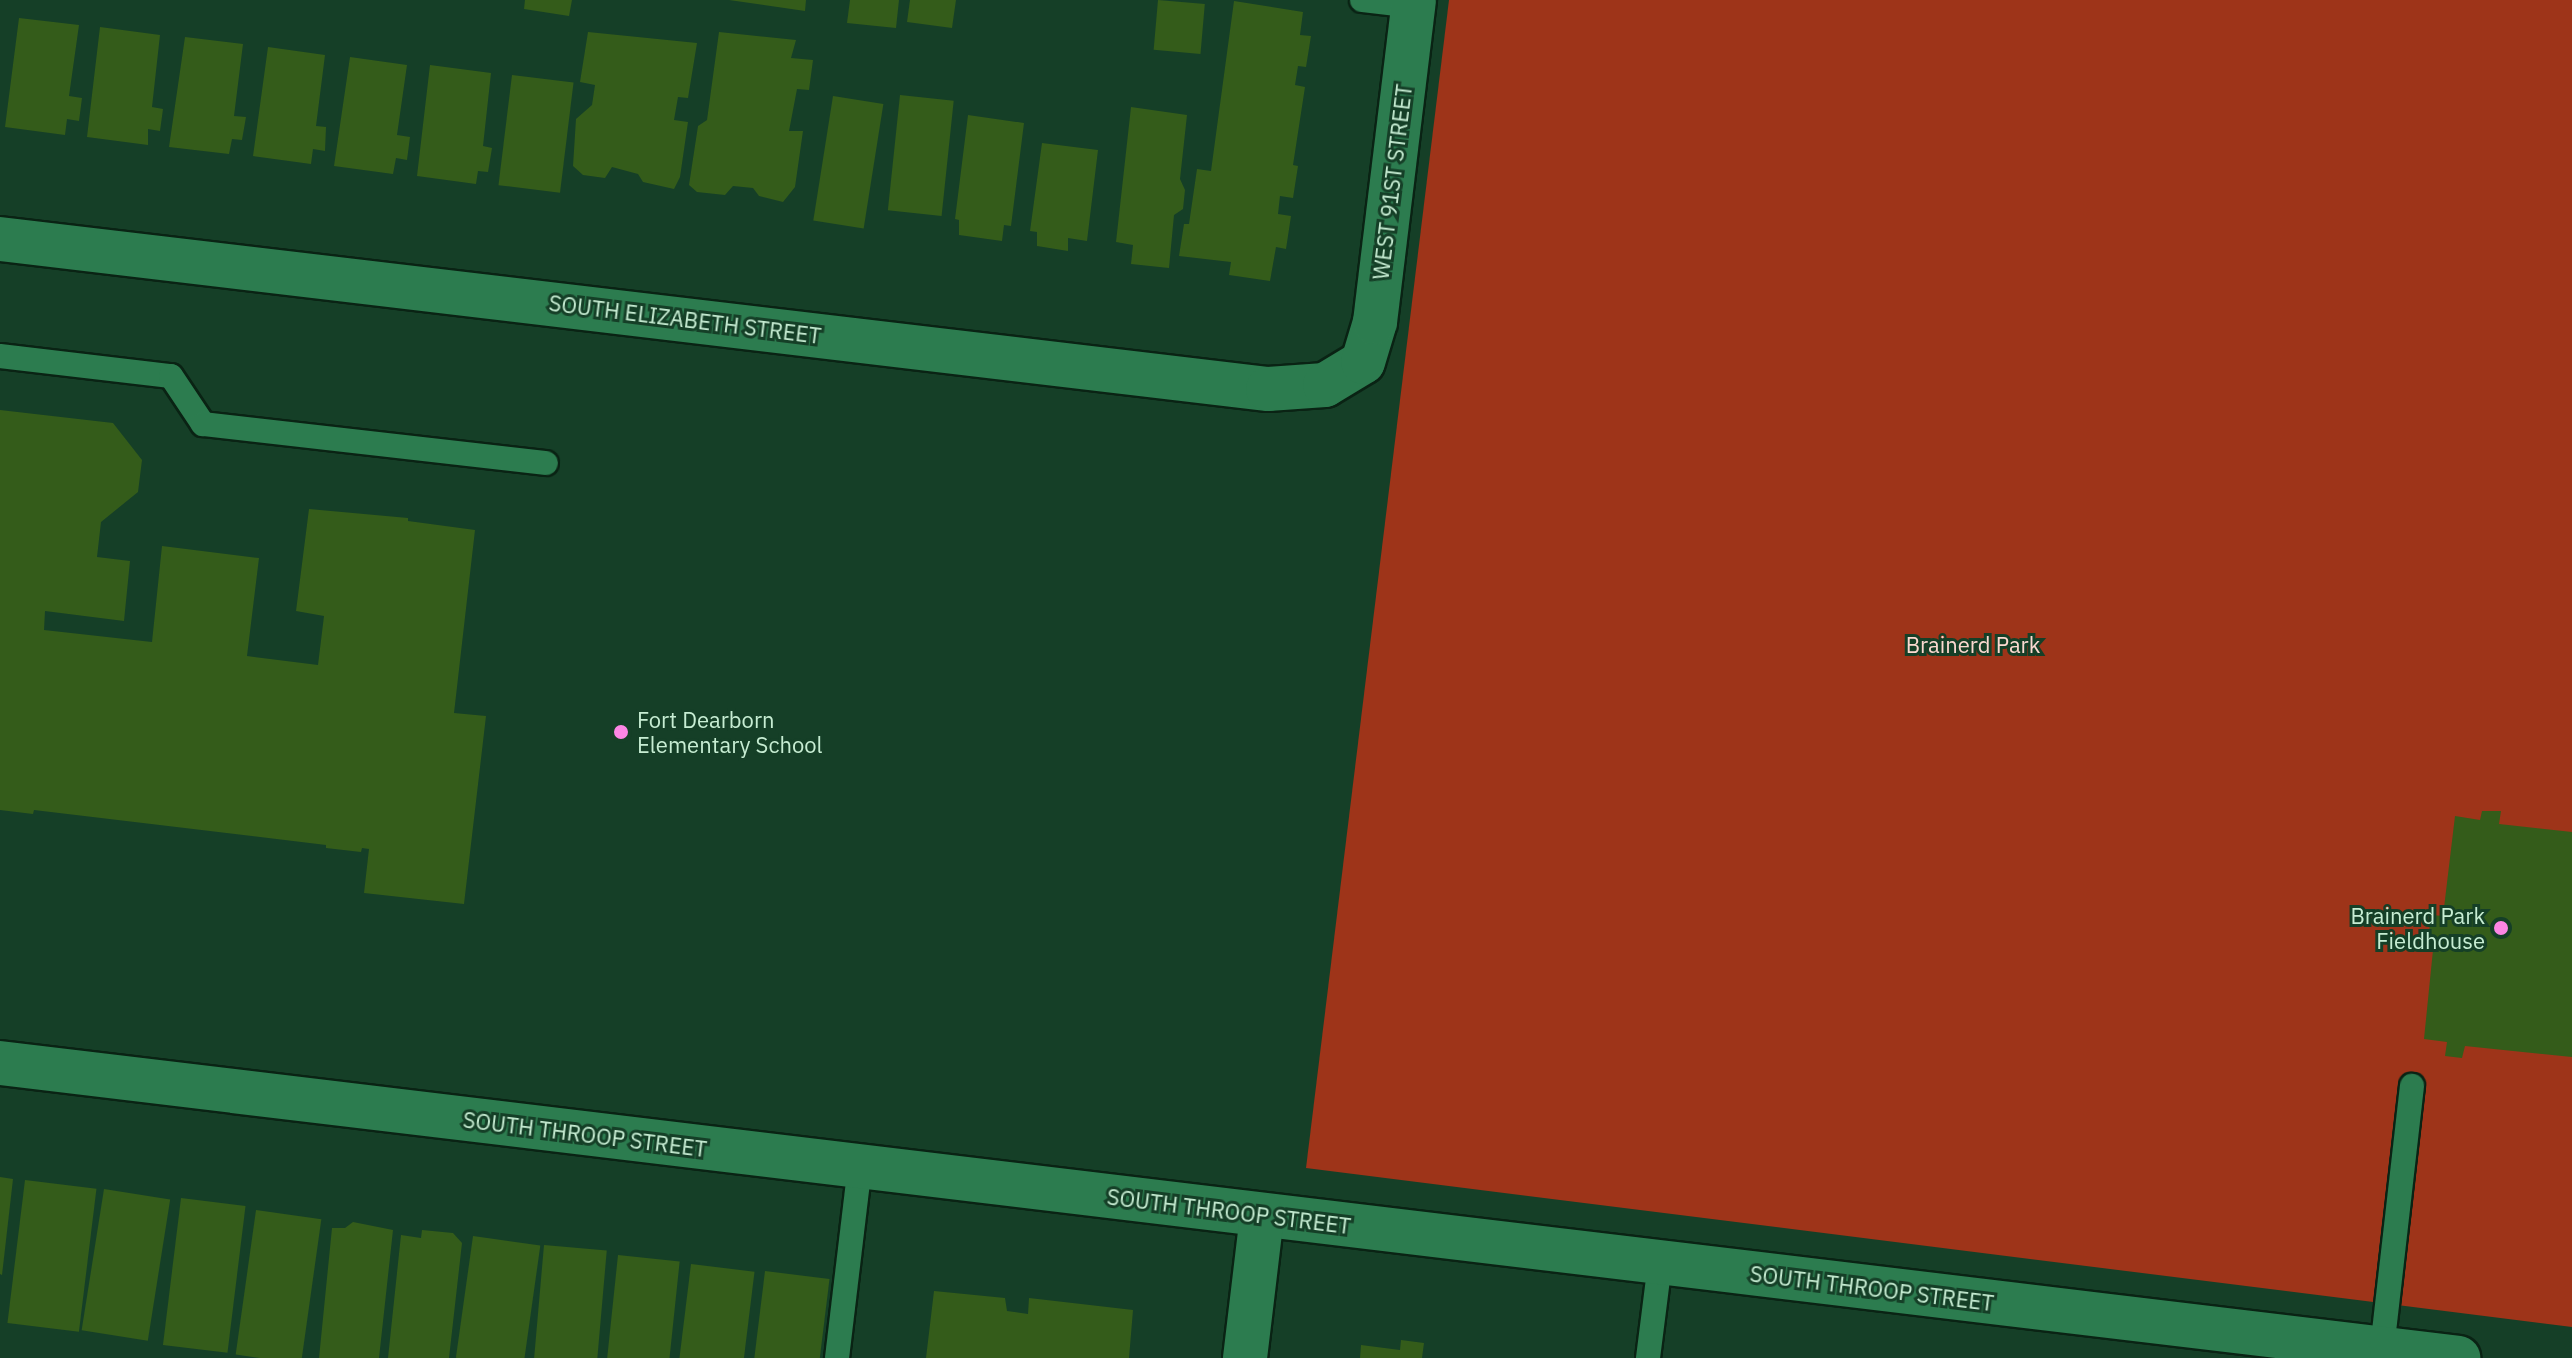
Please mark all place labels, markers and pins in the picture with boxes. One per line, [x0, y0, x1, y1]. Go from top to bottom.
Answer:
place label: Fort Dearborn Elementary School [637, 706, 823, 758]
marker: Fort Dearborn Elementary School [612, 723, 630, 741]
place label: Brainerd Park Fieldhouse [2350, 902, 2485, 954]
marker: Brainerd Park Fieldhouse [2492, 919, 2510, 937]

